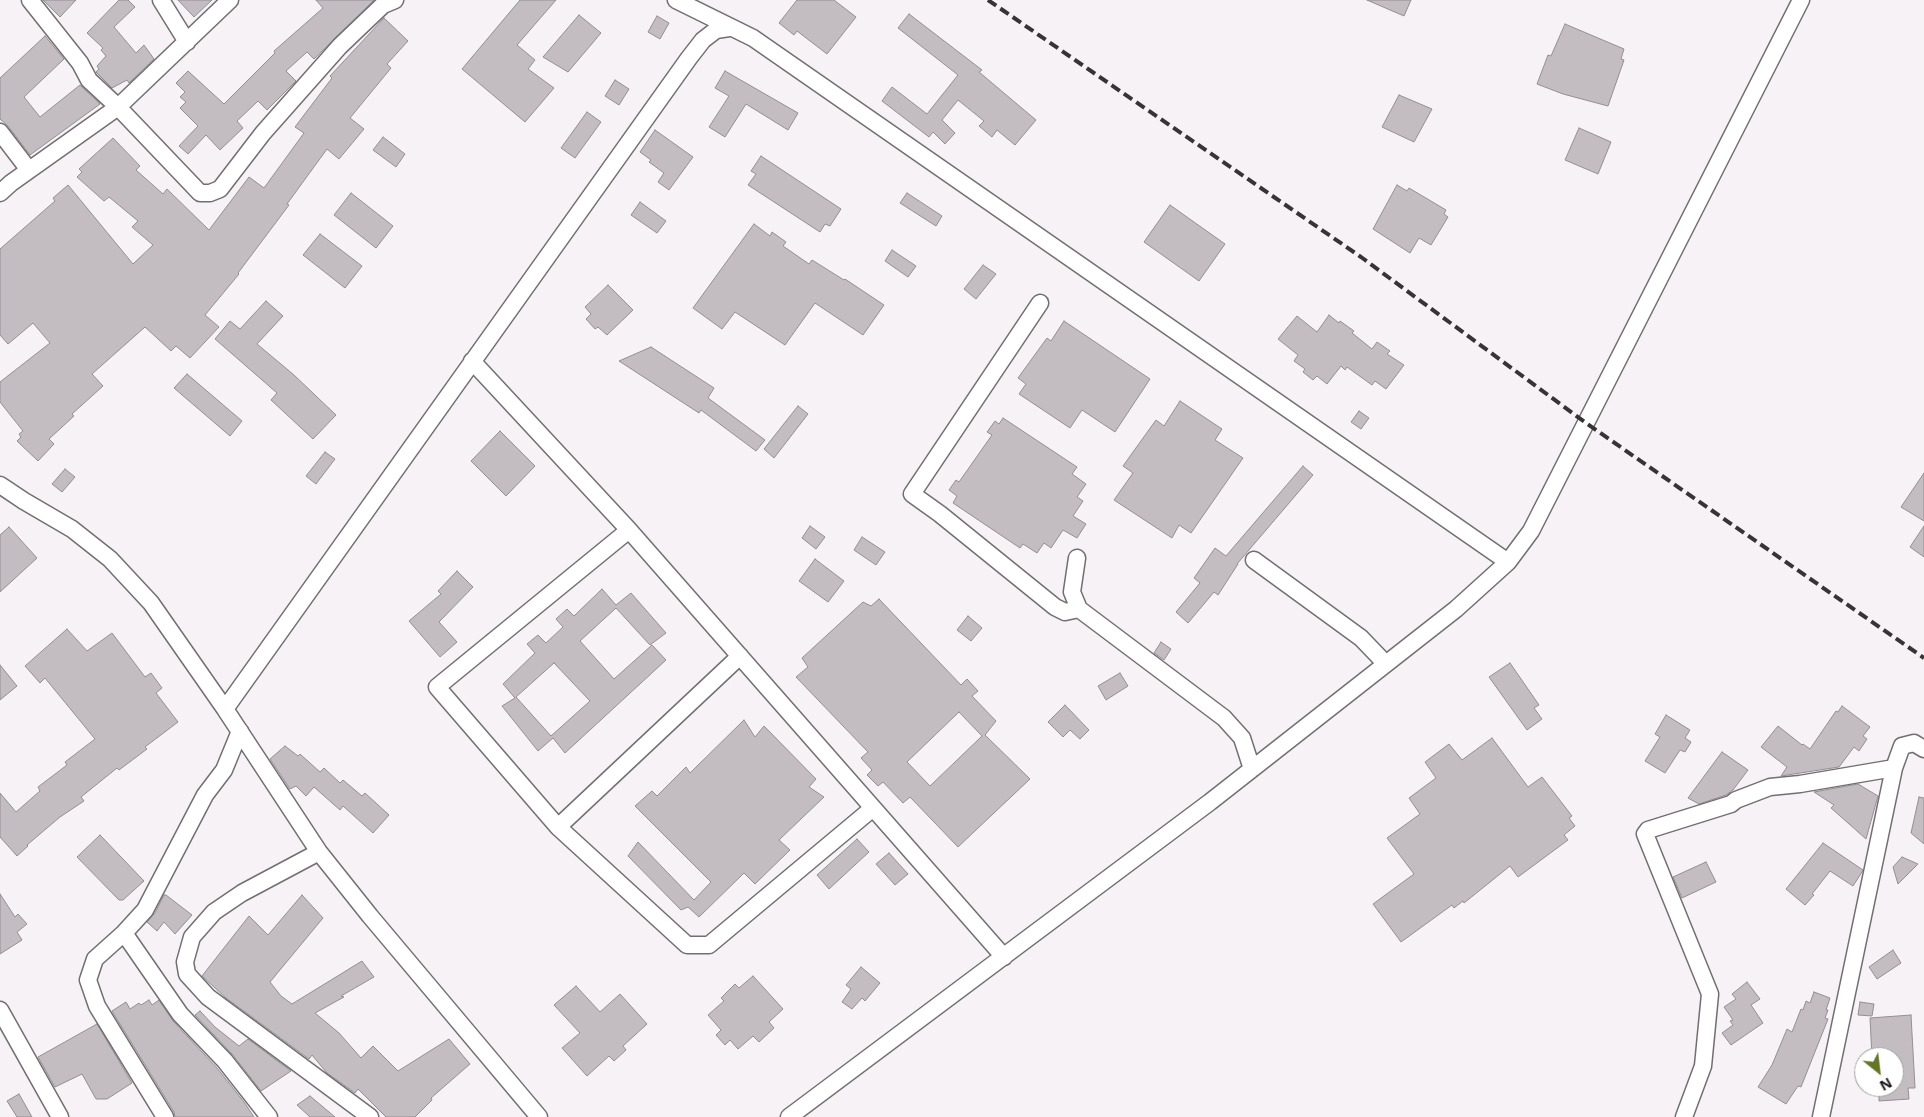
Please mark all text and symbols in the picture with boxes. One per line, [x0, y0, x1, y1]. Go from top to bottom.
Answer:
north arrow [1854, 1047, 1904, 1097]
text: N [1876, 1074, 1896, 1096]

